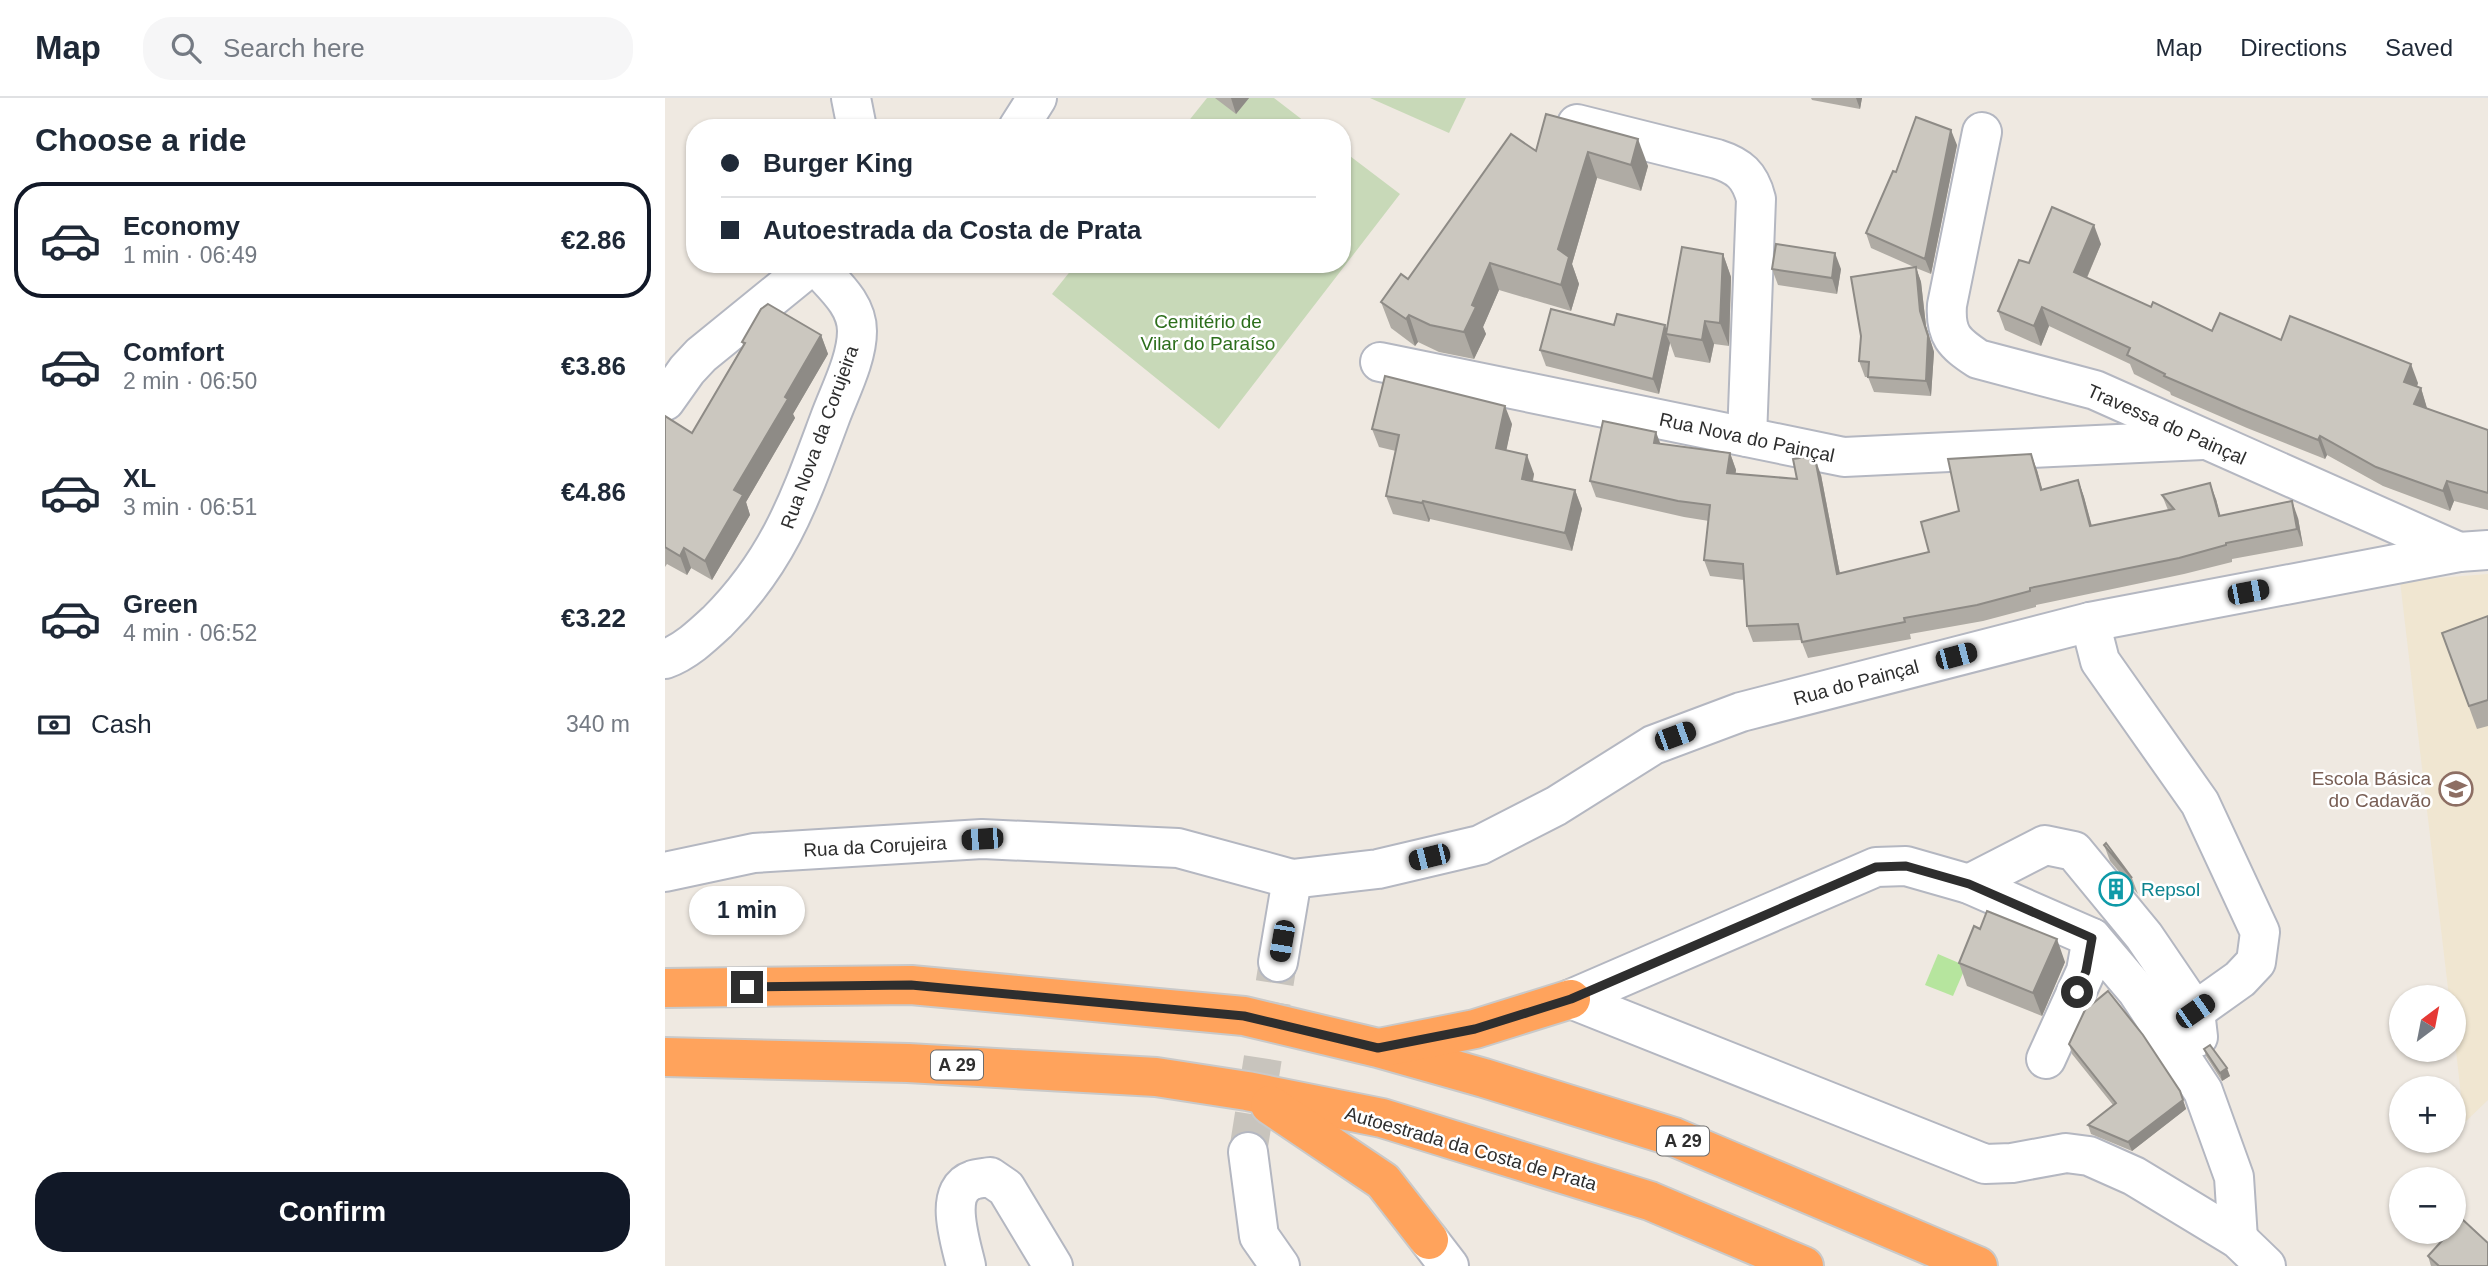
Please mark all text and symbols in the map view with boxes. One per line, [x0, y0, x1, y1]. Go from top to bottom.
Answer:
search box [143, 17, 633, 80]
text: Map [35, 29, 101, 66]
icon: search [167, 29, 205, 67]
text: Search here [223, 33, 365, 63]
text: Map [2156, 34, 2202, 61]
text: Directions [2240, 34, 2347, 61]
text: Saved [2385, 34, 2453, 61]
text: Choose a ride [35, 122, 247, 158]
text: Burger King [763, 148, 913, 178]
icon: car [39, 209, 102, 272]
text: Economy [123, 211, 240, 241]
text: Autoestrada da Costa de Prata [763, 215, 1142, 245]
text: €2.86 [561, 225, 626, 255]
text: 1 min · 06:49 [123, 242, 257, 268]
park label: Cemitério de Vilar do Paraíso [1141, 311, 1275, 354]
icon: car [39, 335, 102, 398]
text: Comfort [123, 337, 224, 367]
street label: Rua Nova da Corujeira [777, 342, 863, 532]
text: €3.86 [561, 351, 626, 381]
text: 2 min · 06:50 [123, 368, 257, 394]
street label: Travessa do Painçal [2084, 380, 2249, 469]
street label: Rua Nova do Painçal [1657, 409, 1836, 466]
icon: car [39, 461, 102, 524]
text: XL [123, 463, 156, 493]
text: €4.86 [561, 477, 626, 507]
text: 3 min · 06:51 [123, 494, 257, 520]
car [2226, 578, 2271, 606]
icon: car [39, 587, 102, 650]
text: Green [123, 589, 198, 619]
text: €3.22 [561, 603, 626, 633]
text: 4 min · 06:52 [123, 620, 257, 646]
car [1933, 640, 1980, 672]
street label: Rua do Painçal [1791, 656, 1921, 709]
icon: cash [35, 706, 73, 744]
text: Cash [91, 709, 152, 739]
text: 340 m [566, 711, 630, 737]
car [1652, 719, 1699, 753]
place label: Escola Básica do Cadavão [2312, 768, 2431, 811]
school or university icon: Escola Básica do Cadavão [2437, 770, 2475, 808]
car [961, 827, 1004, 851]
street label: Rua da Corujeira [803, 832, 948, 861]
car [1407, 842, 1452, 872]
building icon: Repsol [2097, 870, 2135, 908]
place label: Repsol [2141, 879, 2200, 900]
callout: 1 min [689, 886, 805, 934]
text: 1 min [717, 897, 777, 923]
car [1269, 918, 1296, 964]
route end [731, 971, 763, 1003]
route start [2061, 976, 2093, 1008]
north arrow [2389, 985, 2466, 1062]
map controls [2389, 985, 2466, 1244]
car [2172, 990, 2219, 1032]
road number: A 29 [931, 1050, 983, 1080]
button: + [2389, 1076, 2466, 1153]
street label: Autoestrada da Costa de Prata [1343, 1102, 1600, 1195]
road number: A 29 [1657, 1126, 1709, 1156]
button: − [2389, 1167, 2466, 1244]
button: Confirm [35, 1172, 630, 1252]

